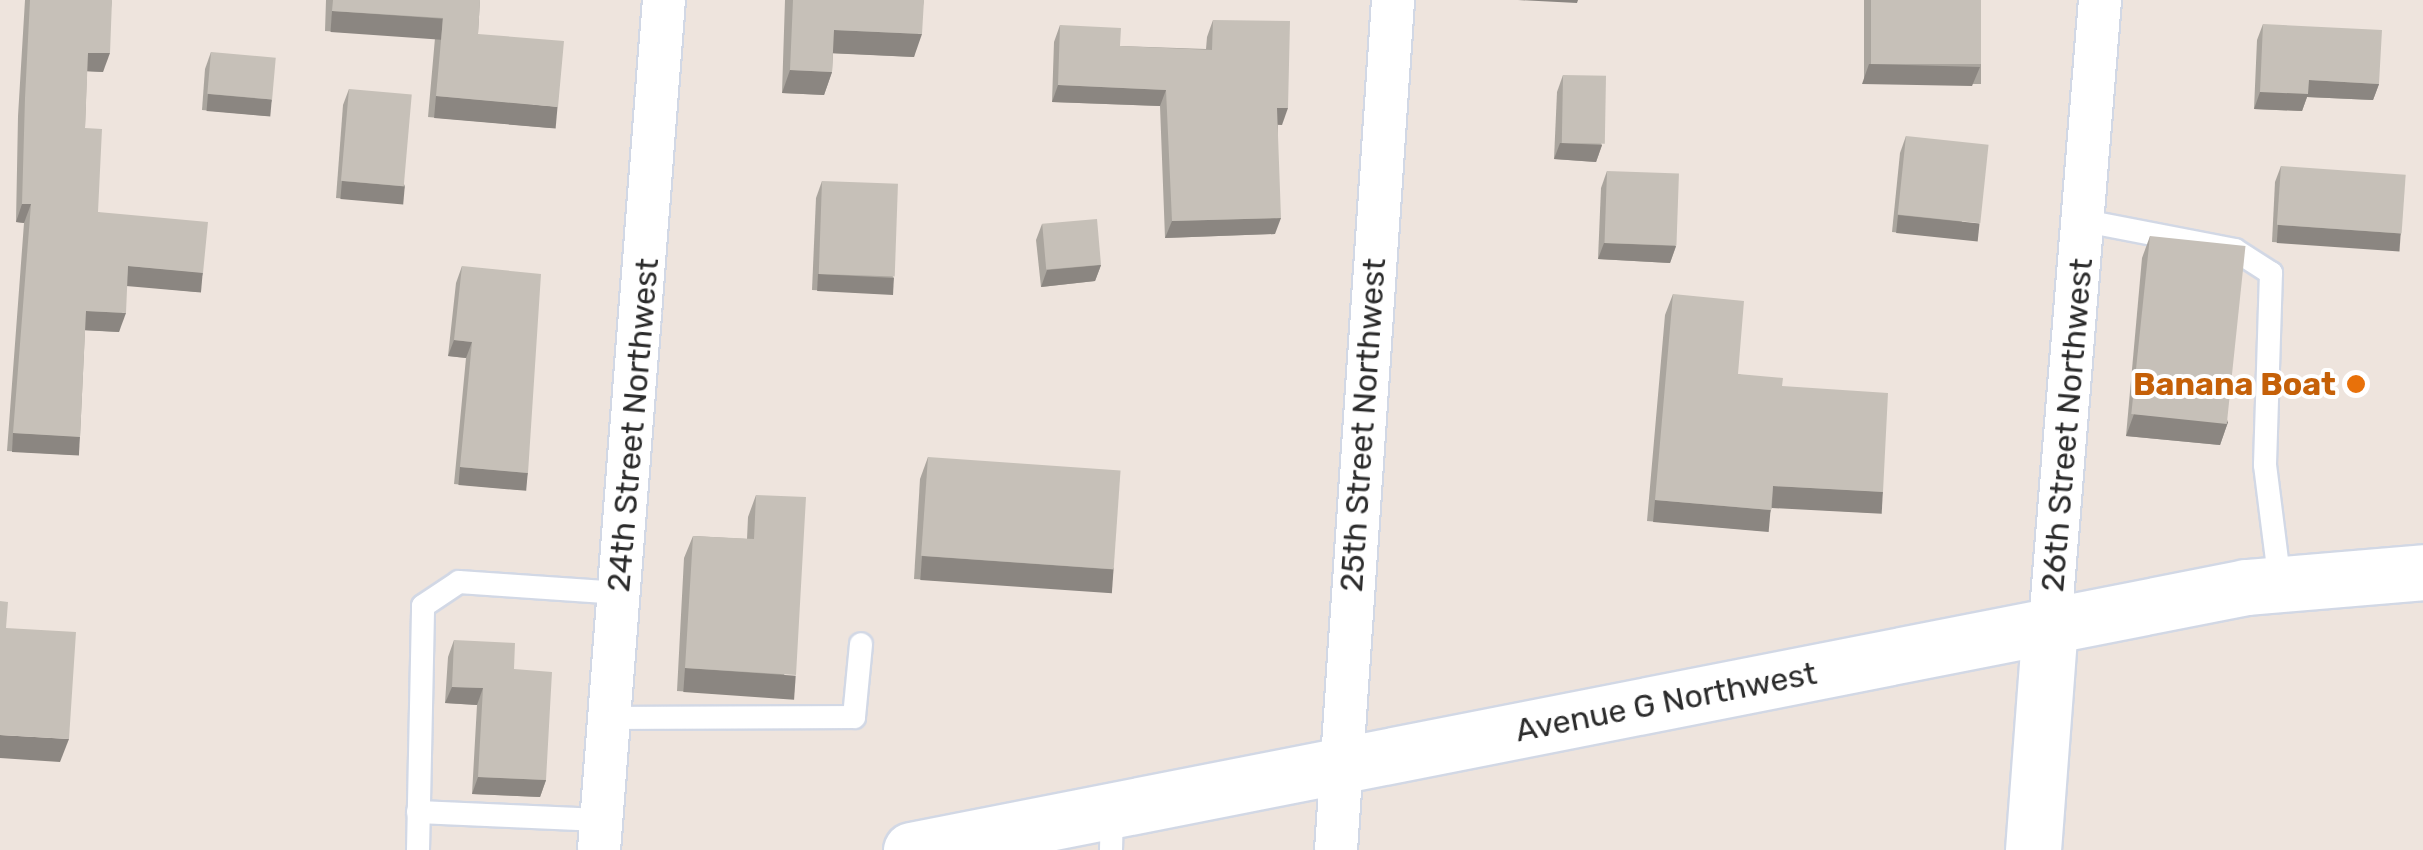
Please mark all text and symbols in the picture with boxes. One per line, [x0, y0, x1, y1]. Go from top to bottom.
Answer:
street label: 24th Street Northwest [599, 256, 667, 594]
street label: 25th Street Northwest [1332, 257, 1394, 593]
street label: 26th Street Northwest [2033, 257, 2101, 593]
place label: Banana Boat [2133, 365, 2336, 403]
marker: Banana Boat [2345, 373, 2367, 395]
street label: Avenue G Northwest [1512, 654, 1820, 750]

